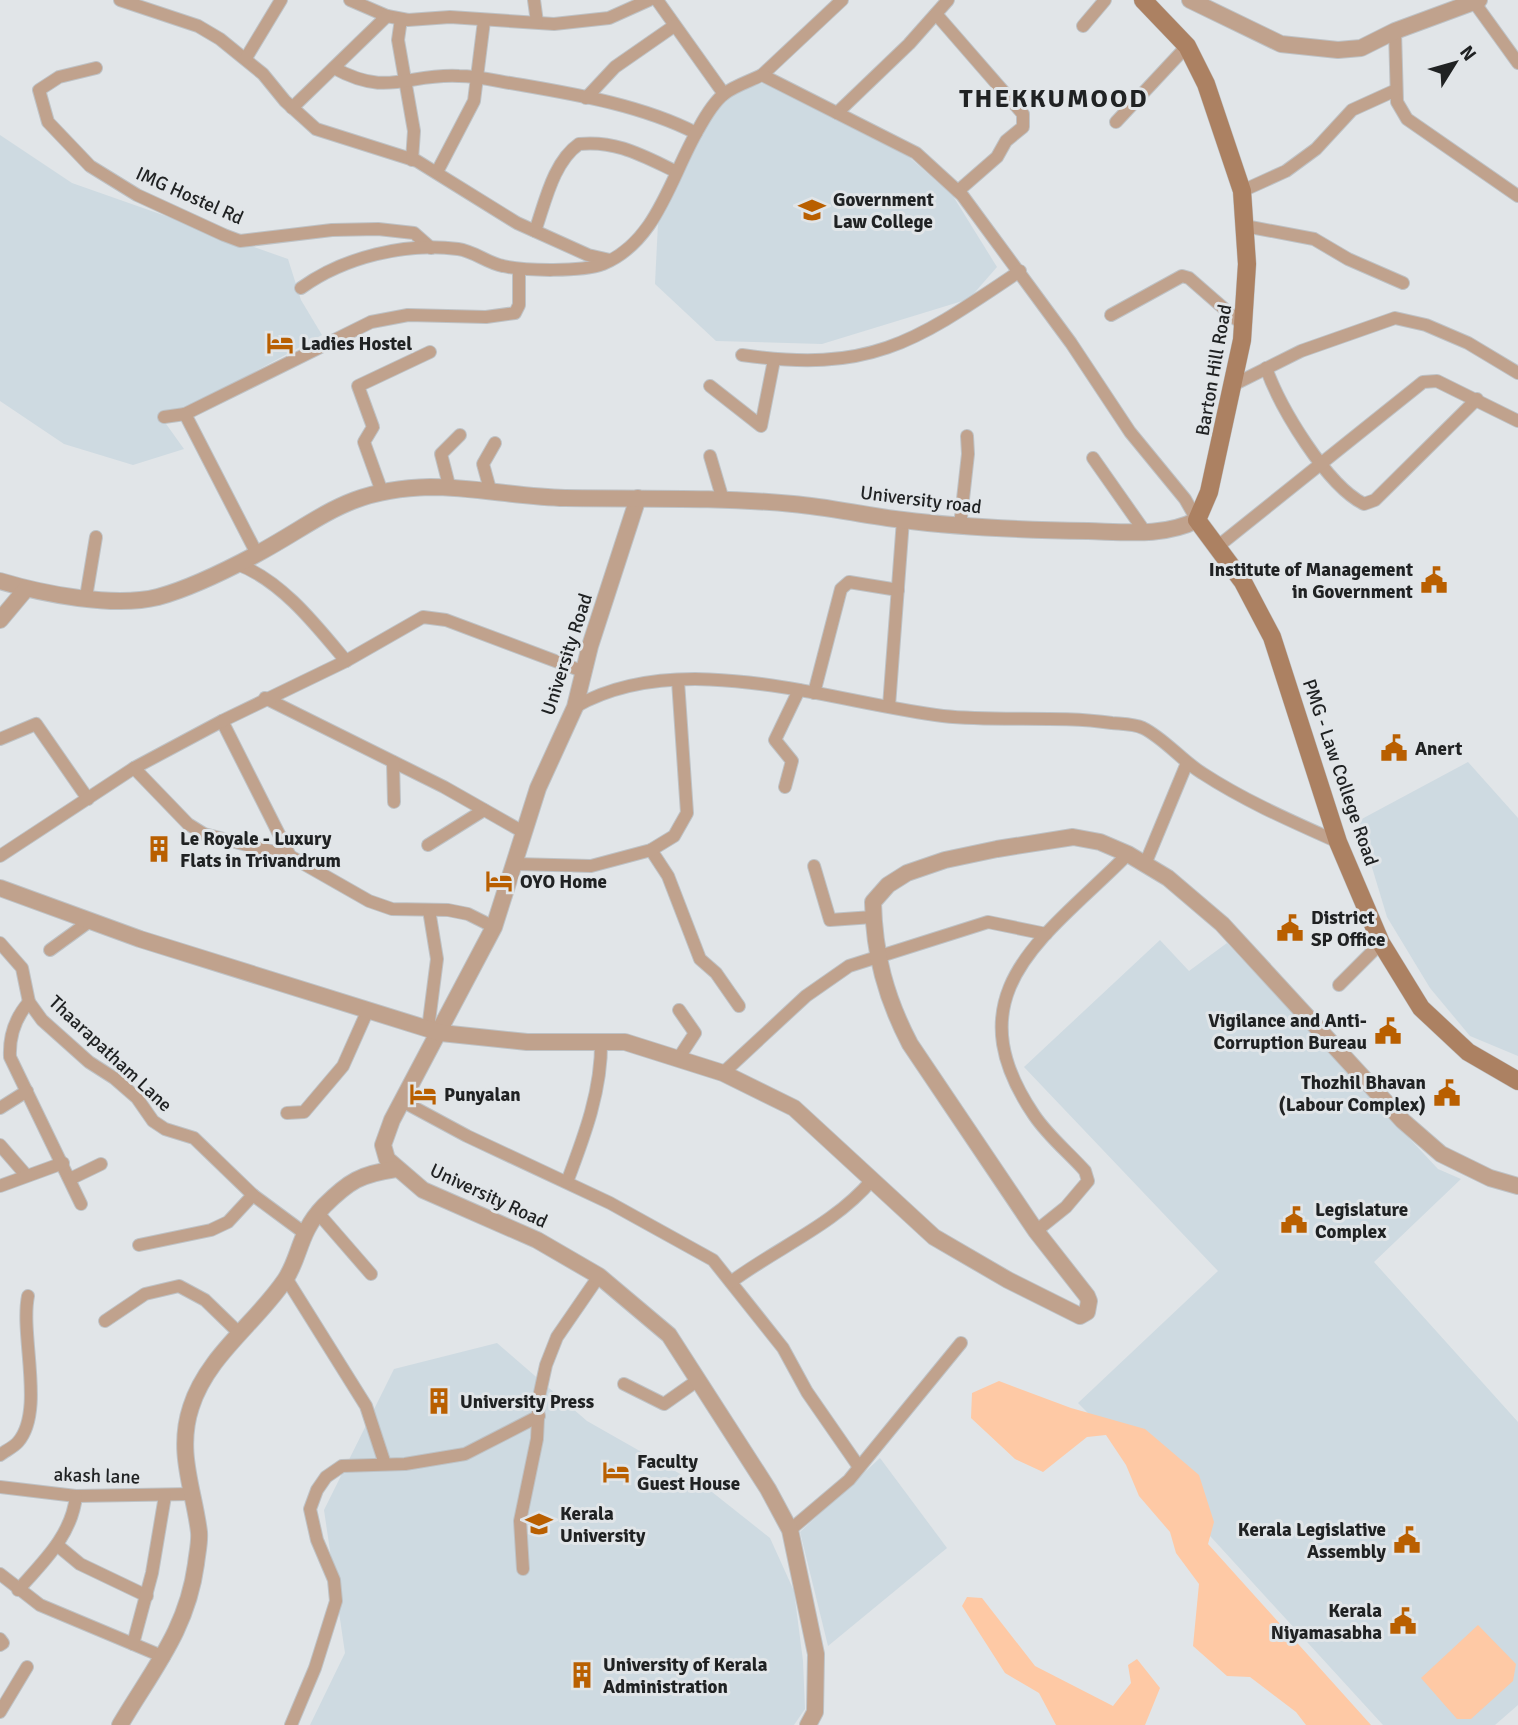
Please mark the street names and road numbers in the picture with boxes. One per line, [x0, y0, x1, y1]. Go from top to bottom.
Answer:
street label: IMG Hostel Rd [132, 162, 247, 230]
street label: Barton Hill Road [1191, 303, 1237, 438]
street label: University road [859, 481, 983, 519]
street label: University Road [536, 590, 598, 718]
street label: PMG - Law College Road [1297, 676, 1383, 869]
street label: Thaarapatham Lane [44, 990, 177, 1117]
street label: University Road [426, 1158, 551, 1234]
street label: akash lane [53, 1462, 141, 1490]

